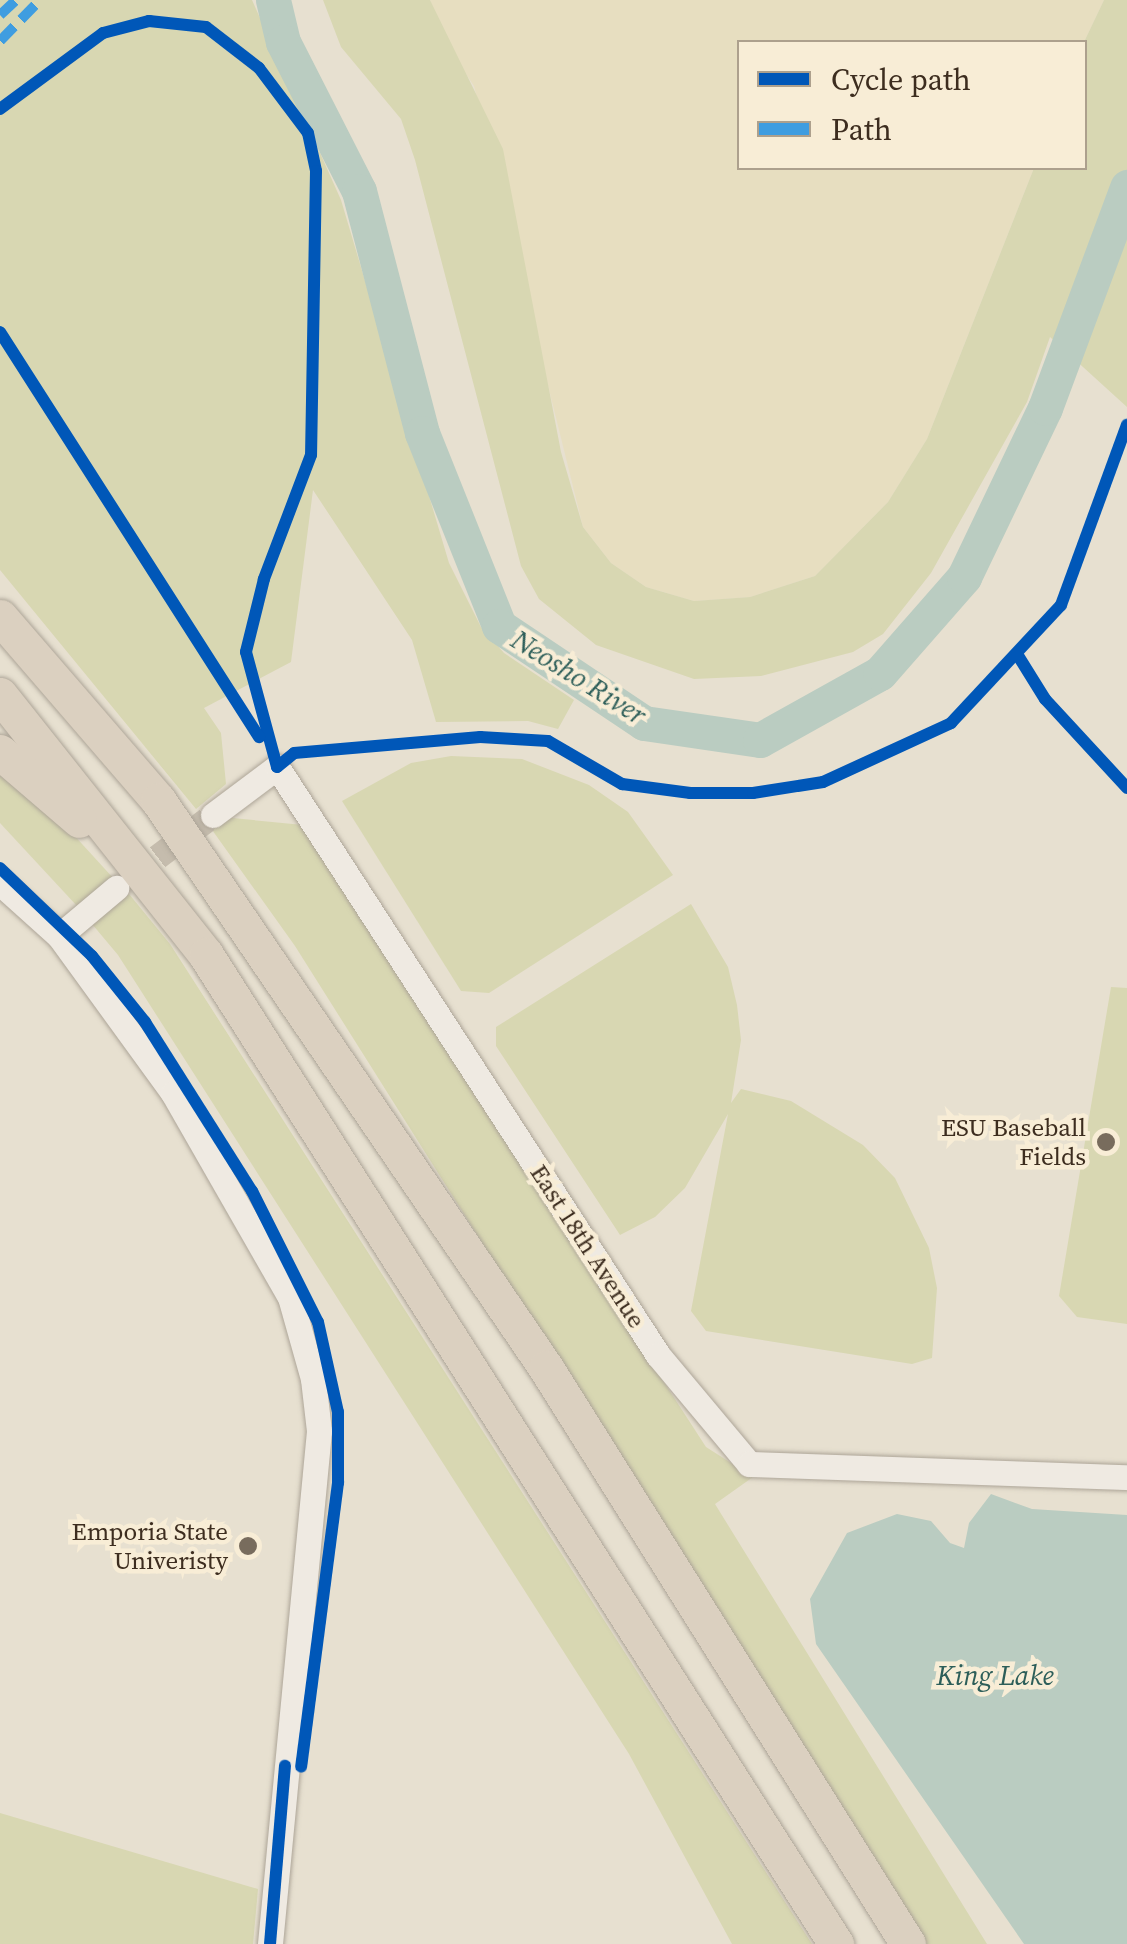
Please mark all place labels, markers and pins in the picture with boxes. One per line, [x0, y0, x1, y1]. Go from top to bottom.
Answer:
place label: ESU Baseball Fields [941, 1113, 1086, 1172]
marker: ESU Baseball Fields [1095, 1131, 1117, 1153]
place label: Emporia State Univeristy [72, 1517, 228, 1576]
marker: Emporia State Univeristy [237, 1535, 259, 1557]

